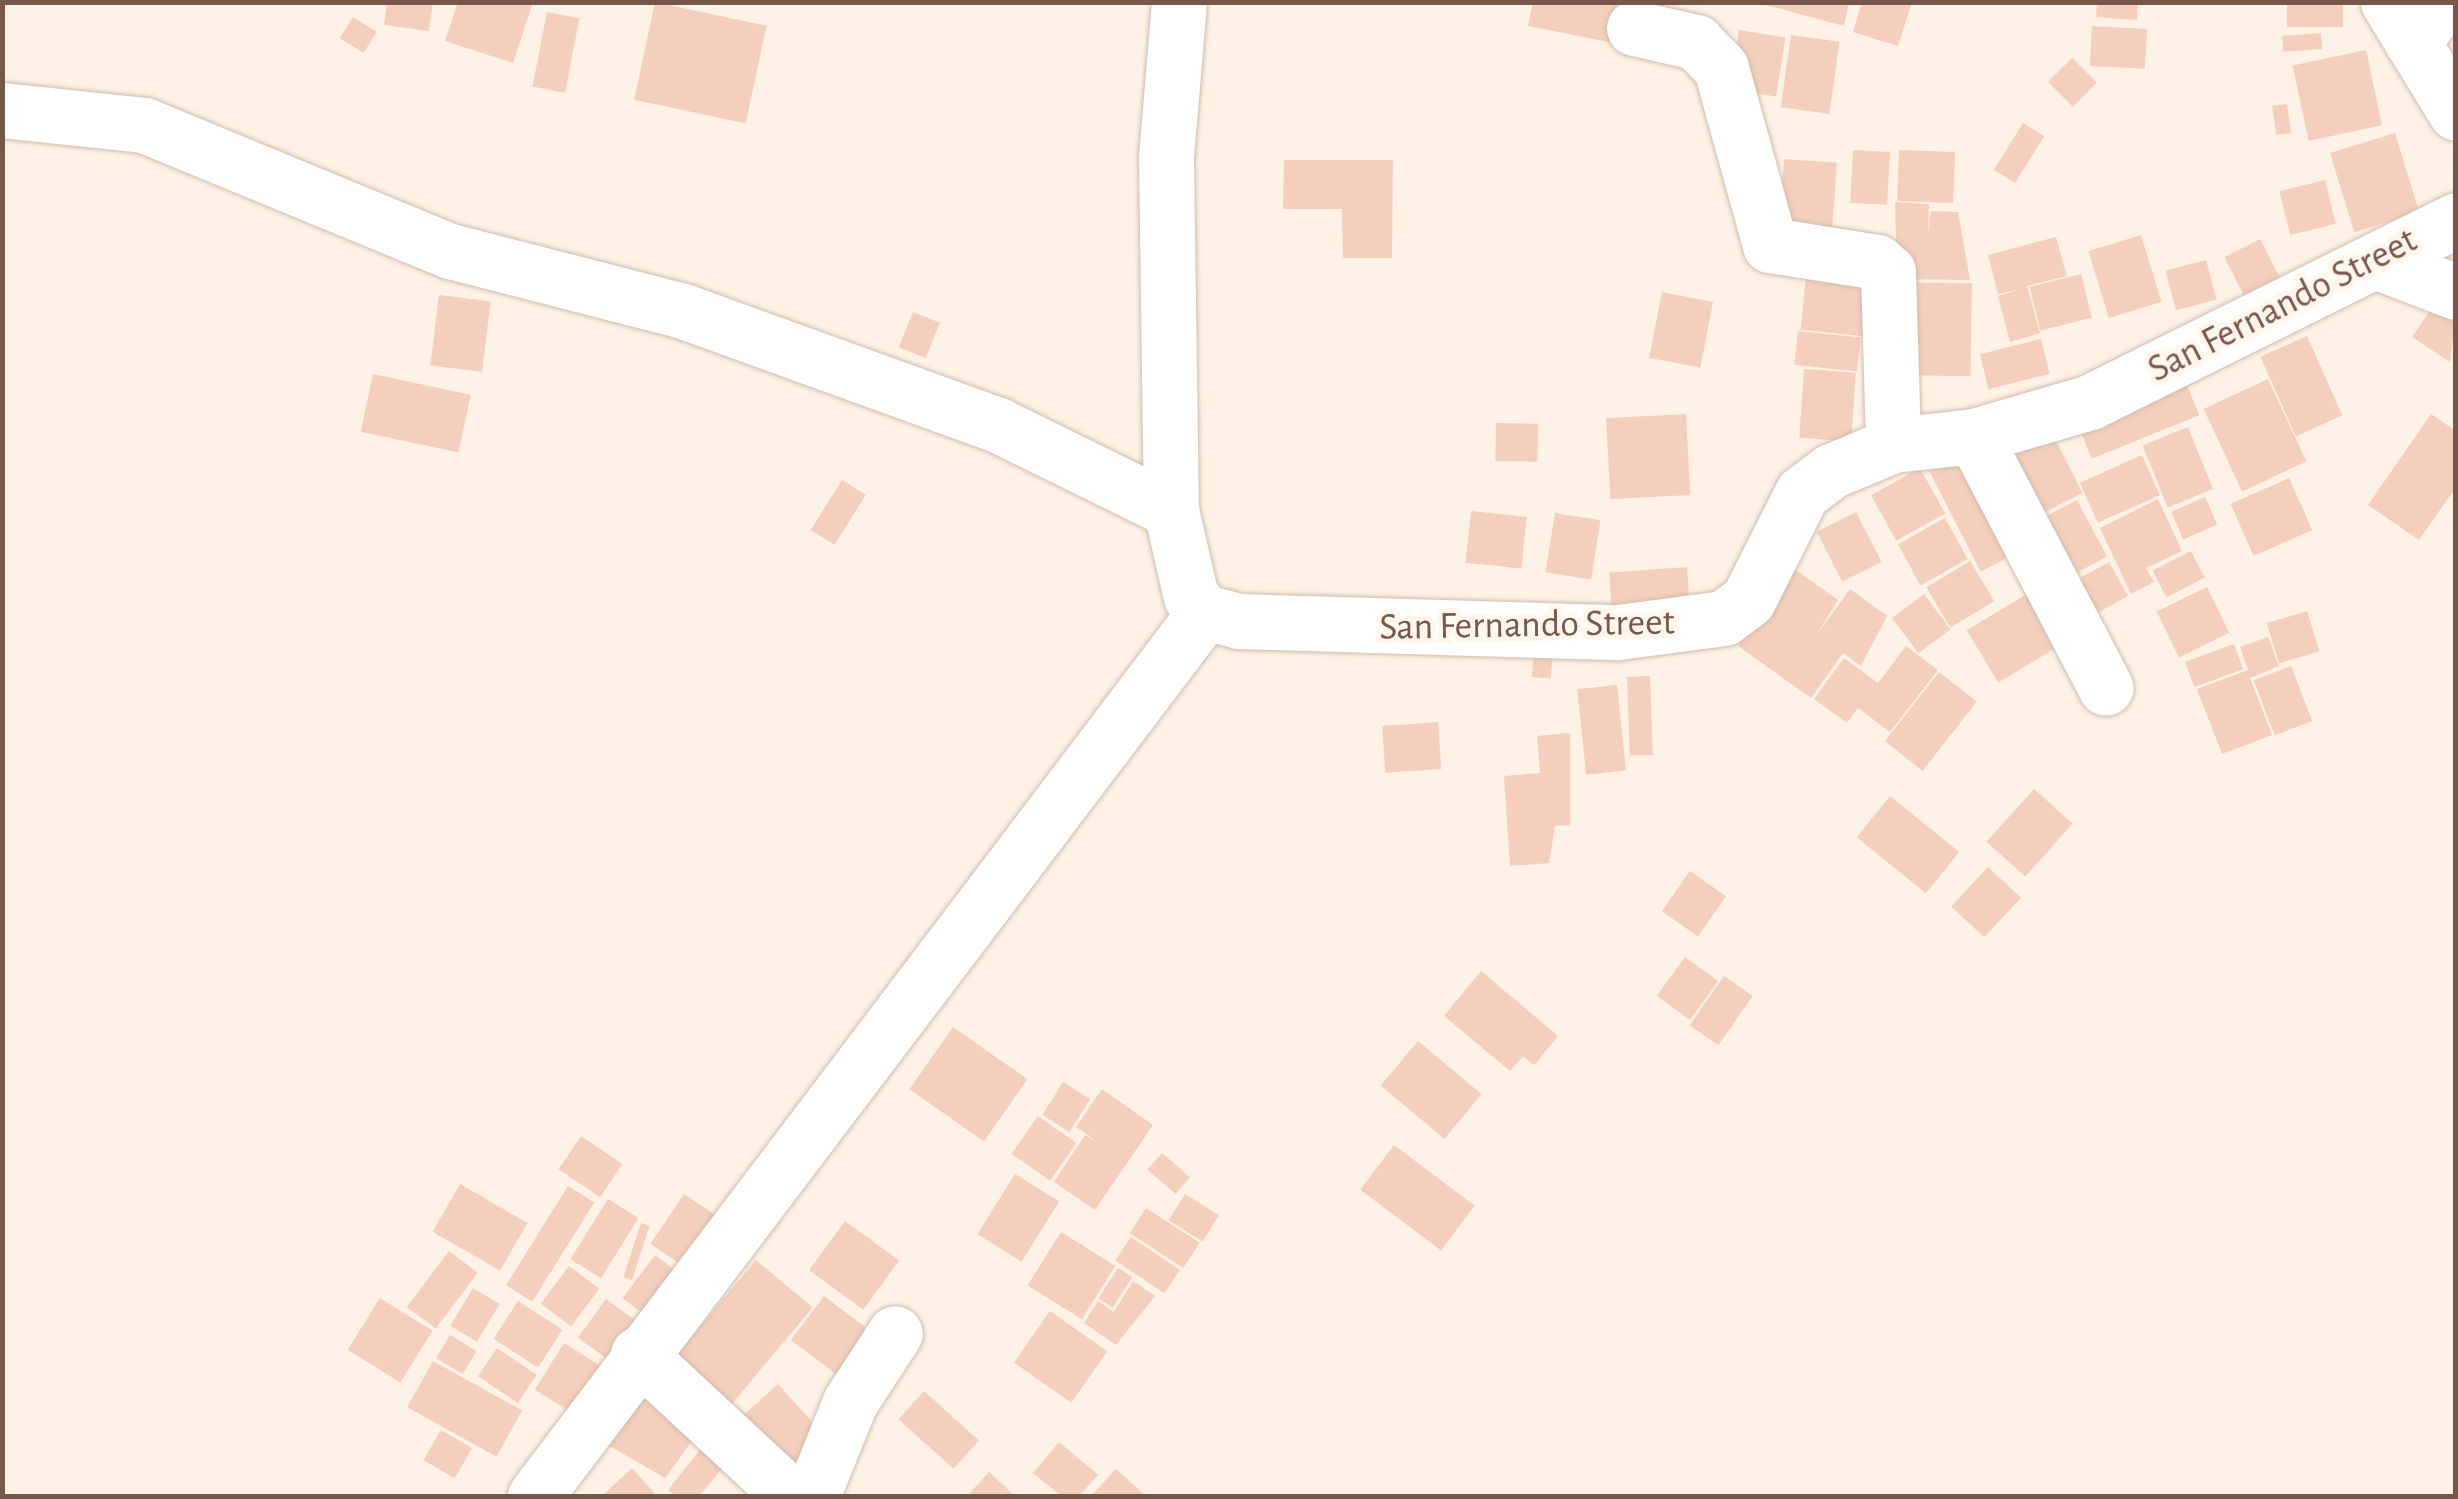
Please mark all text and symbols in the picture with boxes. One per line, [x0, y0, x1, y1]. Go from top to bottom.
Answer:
street label: San Fernando Street [2141, 219, 2425, 393]
street label: San Fernando Street [1379, 601, 1675, 651]

